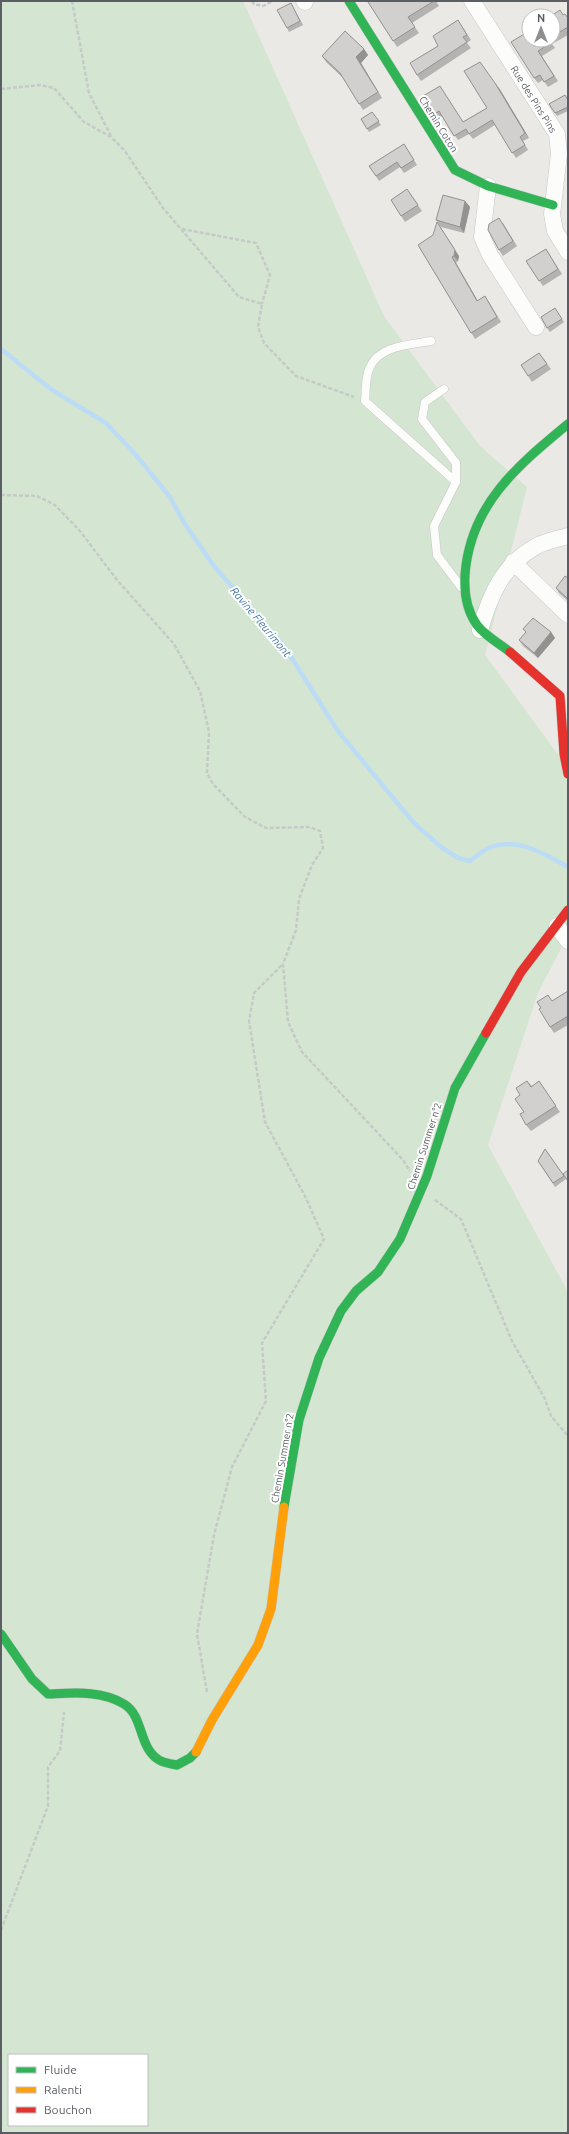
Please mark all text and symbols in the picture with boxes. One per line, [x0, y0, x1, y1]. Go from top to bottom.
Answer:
north arrow [521, 8, 561, 48]
text: N [537, 12, 545, 24]
street label: Rue des Pins Pins [509, 64, 559, 135]
street label: Chemin Coton [417, 94, 460, 154]
water label: Ravine Fleurimont [228, 585, 294, 660]
street label: Chemin Summer n°2 [405, 1101, 444, 1191]
street label: Chemin Summer n°2 [269, 1412, 296, 1504]
legend [8, 2054, 148, 2126]
text: Fluide [44, 2063, 77, 2076]
text: Ralenti [44, 2083, 82, 2096]
text: Bouchon [44, 2103, 92, 2116]

